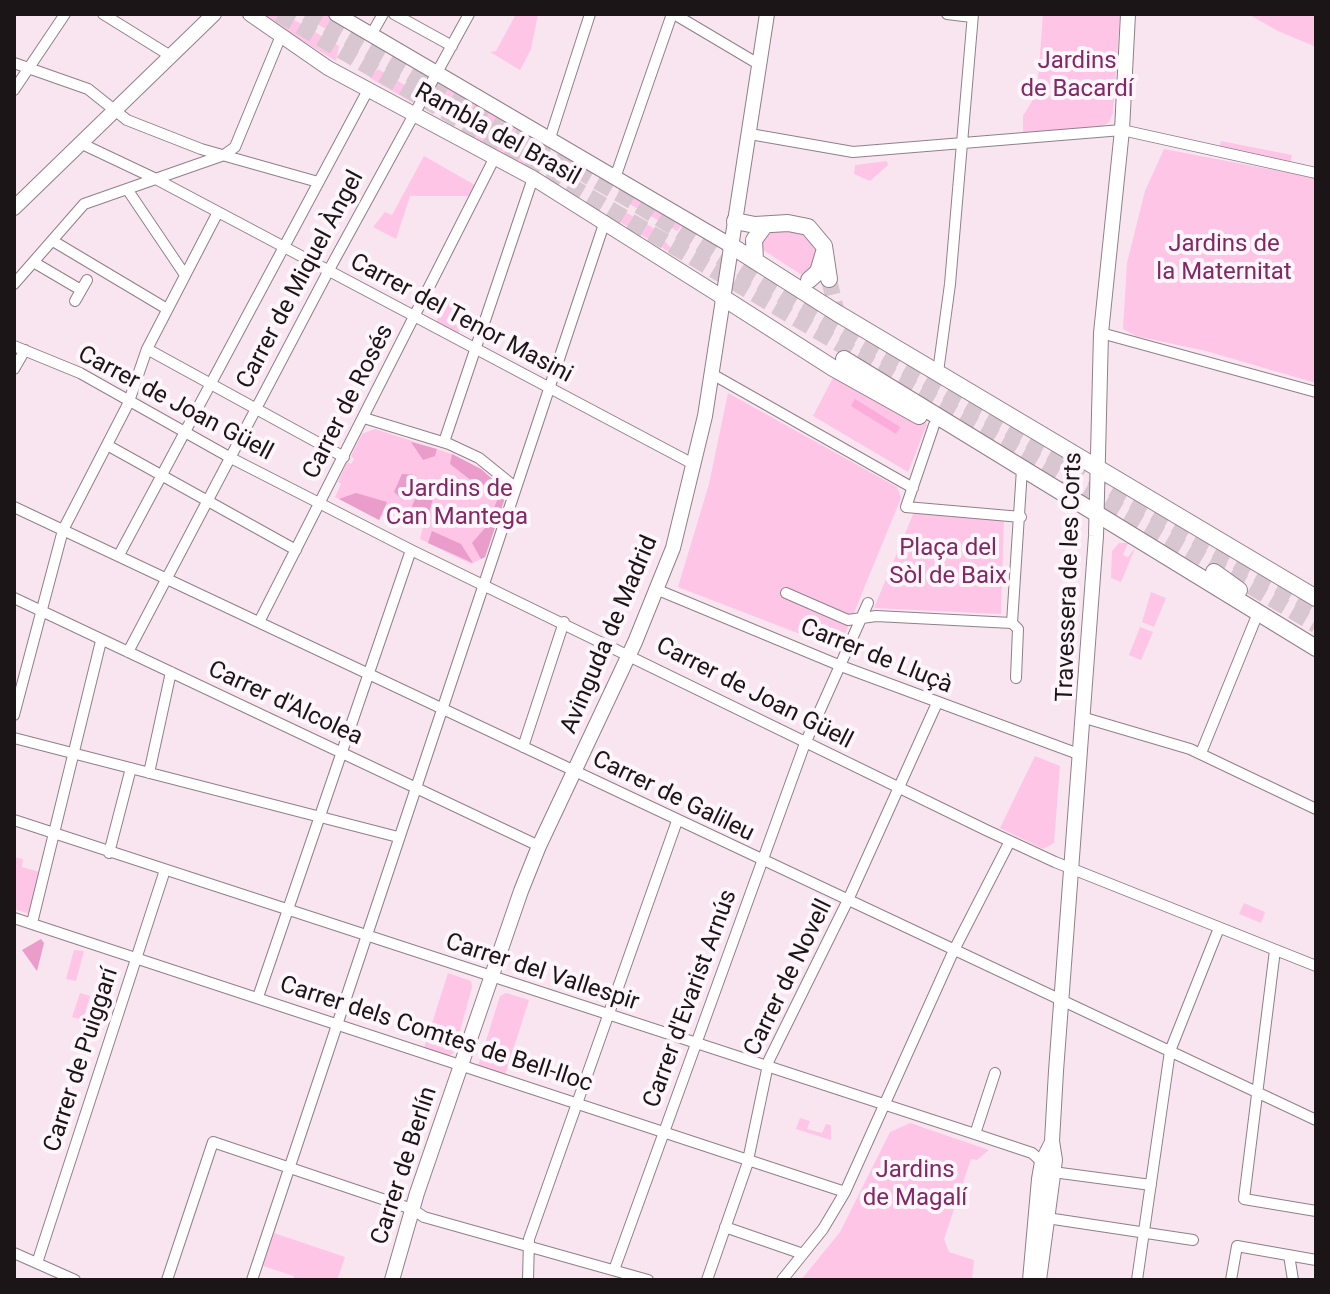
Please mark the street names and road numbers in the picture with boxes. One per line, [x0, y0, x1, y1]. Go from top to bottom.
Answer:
street label: Rambla del Brasil [409, 78, 585, 192]
street label: Carrer de Miquel Àngel [231, 166, 371, 394]
street label: Carrer del Tenor Masini [345, 248, 577, 390]
street label: Carrer de Rosés [298, 320, 400, 484]
street label: Carrer de Joan Güell [72, 340, 278, 468]
street label: Travessera de les Corts [1051, 452, 1089, 702]
street label: Avinguda de Madrid [555, 532, 665, 738]
street label: Carrer de Lluçà [796, 613, 956, 701]
street label: Carrer de Joan Güell [651, 632, 857, 756]
street label: Carrer d'Alcolea [203, 656, 367, 752]
street label: Carrer de Galileu [587, 745, 759, 849]
street label: Carrer d'Evarist Arnús [638, 886, 744, 1112]
street label: Carrer de Novell [739, 895, 839, 1061]
street label: Carrer del Vallespir [442, 928, 642, 1018]
street label: Carrer de Puiggarí [39, 964, 125, 1156]
street label: Carrer dels Comtes de Bell-lloc [276, 971, 596, 1099]
street label: Carrer de Berlín [366, 1083, 444, 1249]

